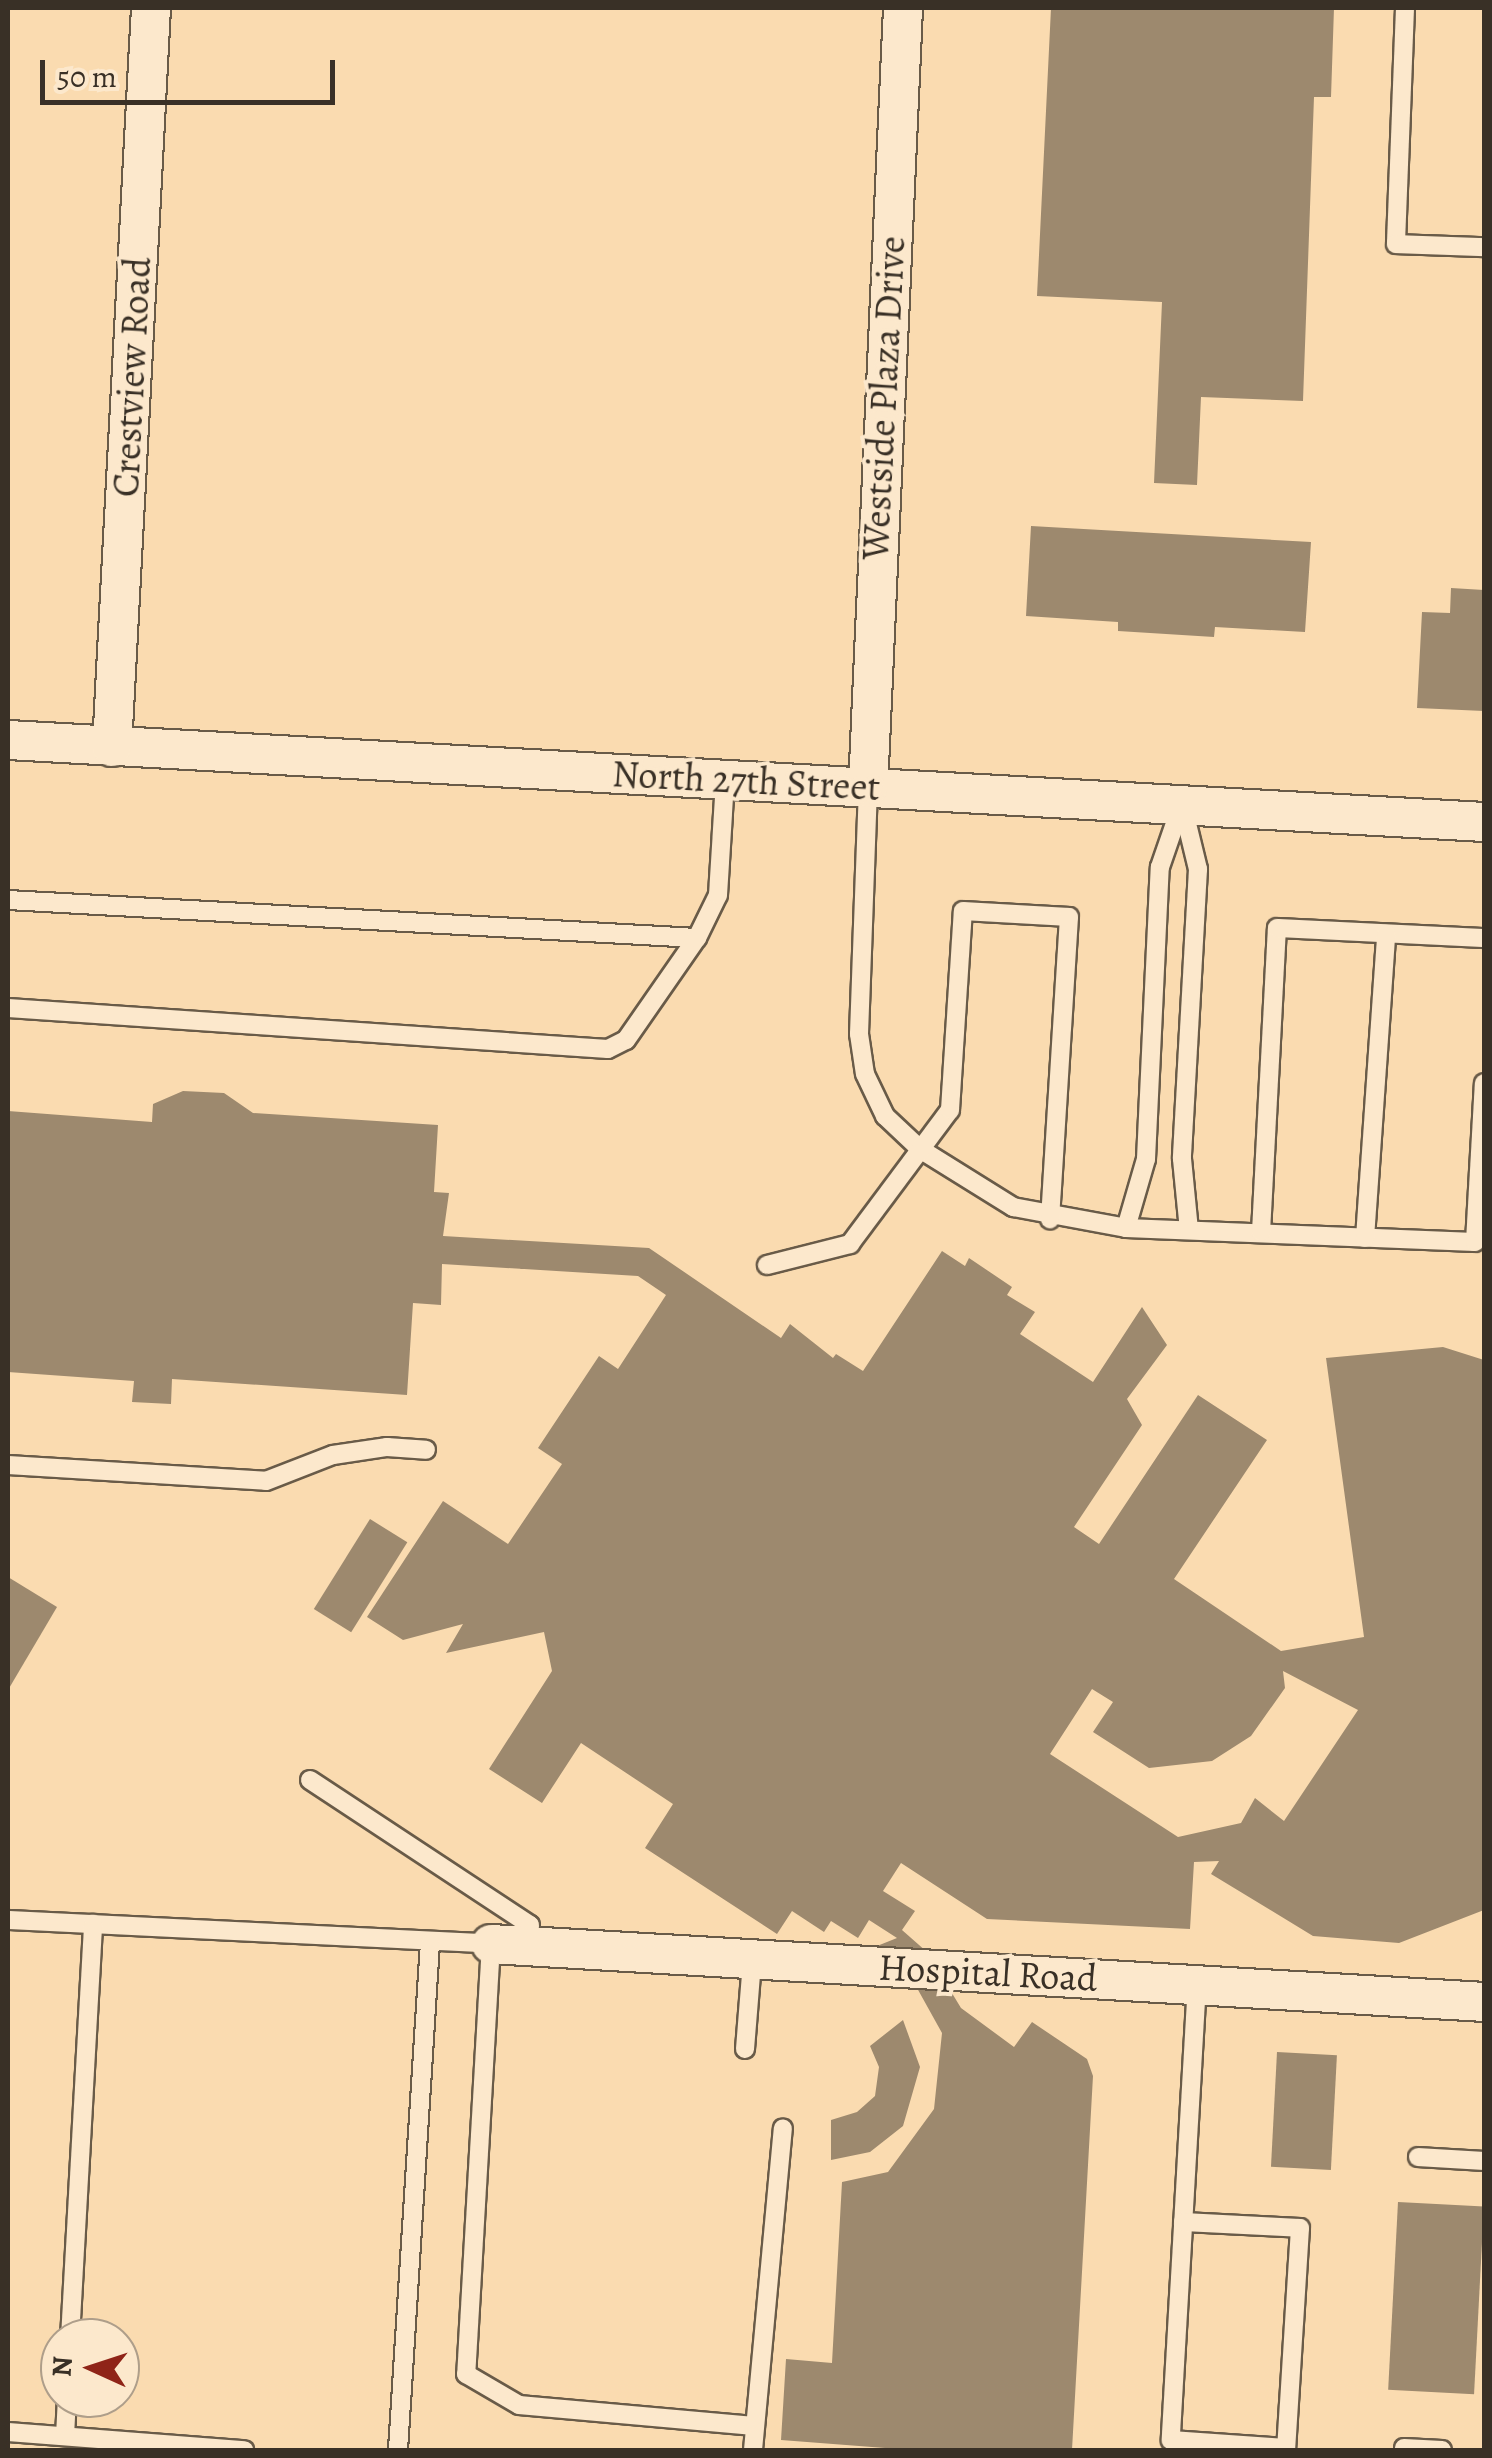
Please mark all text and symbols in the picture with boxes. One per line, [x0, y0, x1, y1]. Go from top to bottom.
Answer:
scale bar [45, 40, 340, 102]
text: 50 m [57, 57, 117, 97]
street label: Westside Plaza Drive [853, 235, 915, 561]
street label: Crestview Road [103, 256, 161, 498]
street label: North 27th Street [611, 751, 881, 811]
street label: Hospital Road [877, 1944, 1099, 2002]
north arrow [40, 2318, 140, 2418]
text: N [43, 2355, 82, 2378]

